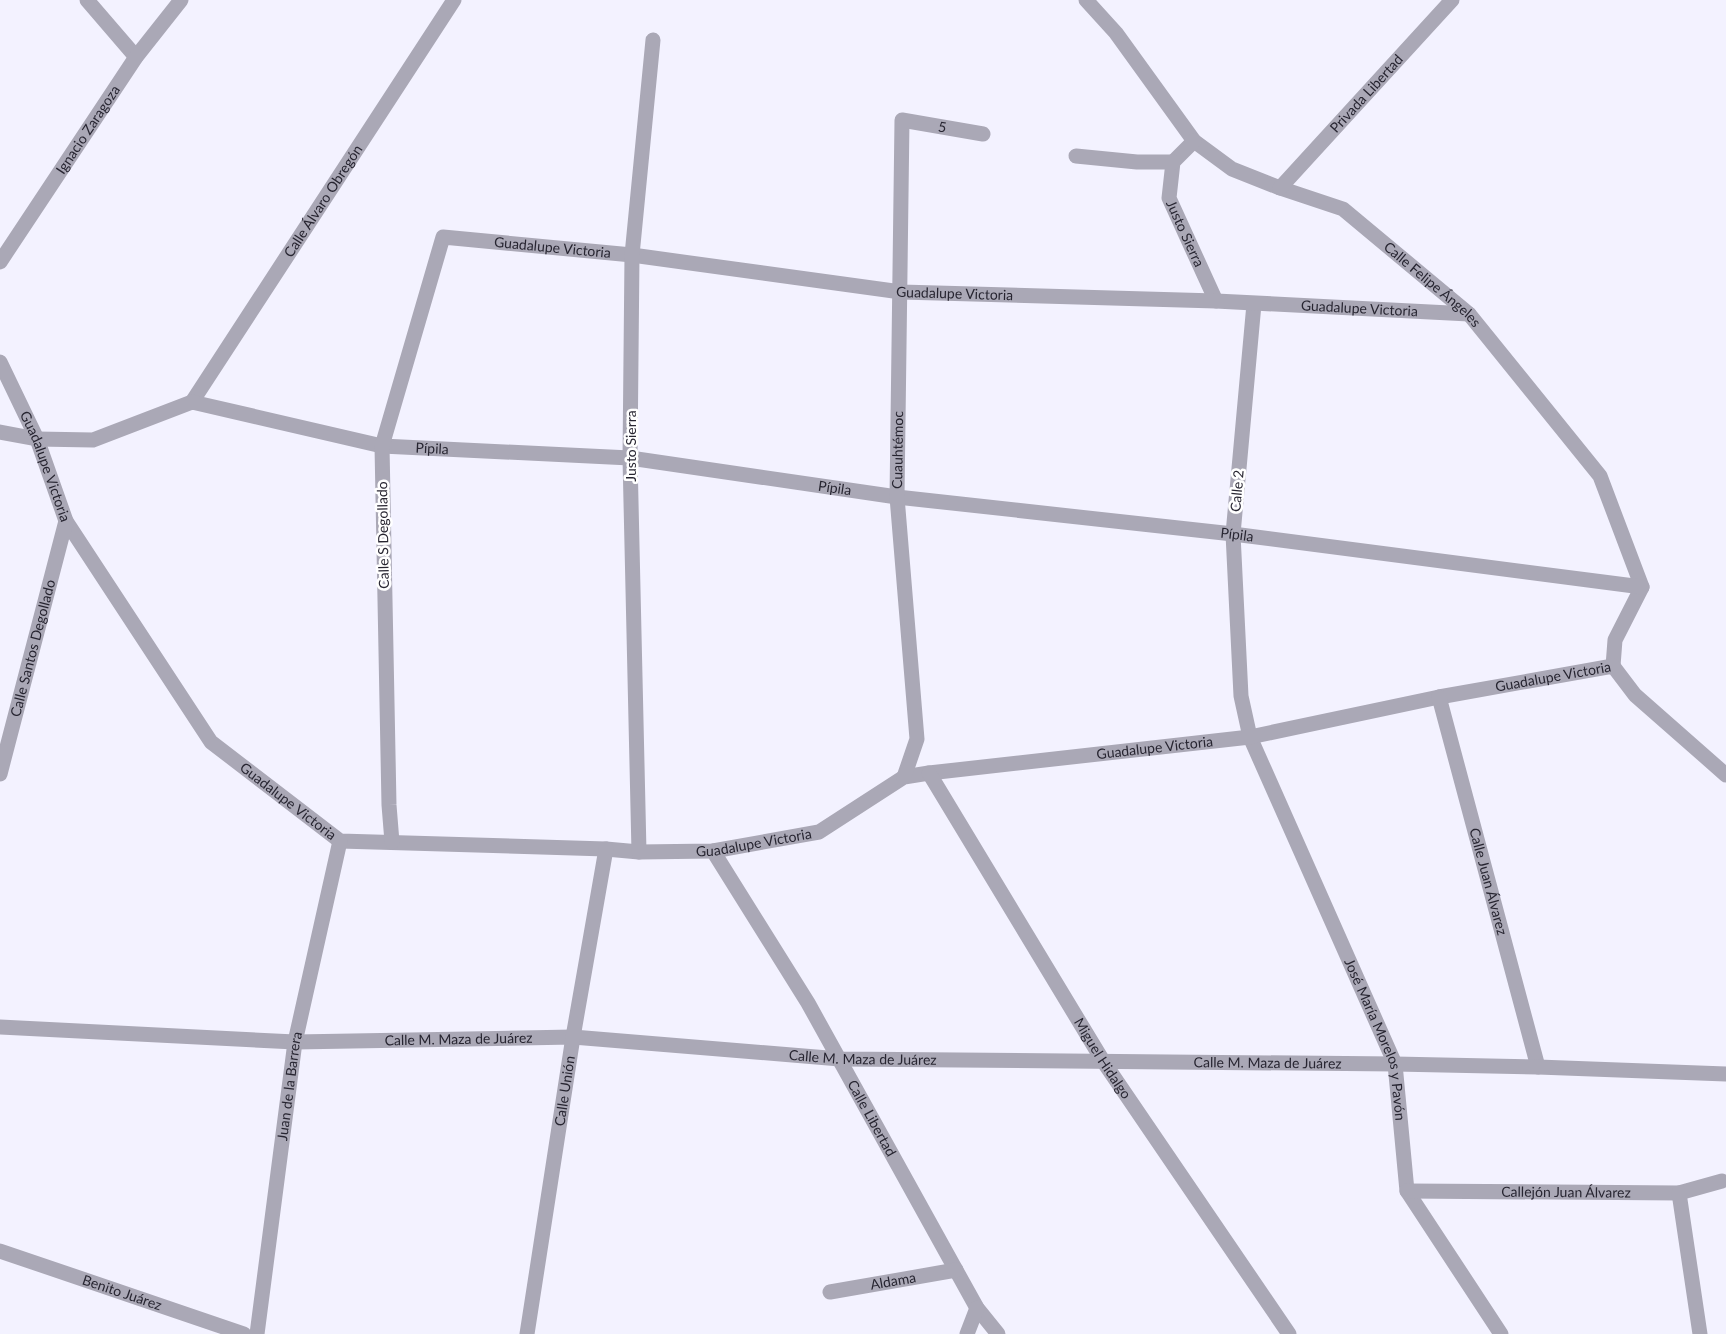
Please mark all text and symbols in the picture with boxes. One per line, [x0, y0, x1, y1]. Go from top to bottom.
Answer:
street label: Privada Libertad [1326, 51, 1406, 136]
street label: Ignacio Zaragoza [52, 82, 123, 177]
street label: 5 [937, 117, 948, 136]
street label: Calle Álvaro Obregón [280, 141, 365, 260]
street label: Justo Sierra [1163, 197, 1208, 269]
street label: Guadalupe Victoria [494, 233, 612, 261]
street label: Calle Felipe Ángeles [1381, 238, 1485, 330]
street label: Guadalupe Victoria [896, 283, 1014, 303]
street label: Guadalupe Victoria [1300, 296, 1418, 319]
street label: Guadalupe Victoria [17, 408, 75, 524]
street label: Justo Sierra [622, 410, 639, 482]
street label: Cuauhtémoc [888, 411, 906, 489]
street label: Pípila [415, 439, 449, 457]
street label: Calle 2 [1226, 469, 1247, 513]
street label: Pípila [817, 477, 853, 498]
street label: Calle S Degollado [373, 481, 392, 589]
street label: Pípila [1220, 524, 1255, 545]
street label: Calle Santos Degollado [6, 578, 58, 719]
street label: Guadalupe Victoria [1494, 658, 1612, 695]
street label: Guadalupe Victoria [1096, 732, 1214, 762]
street label: Guadalupe Victoria [237, 758, 340, 843]
street label: Guadalupe Victoria [696, 824, 813, 859]
street label: Calle Juan Álvarez [1466, 826, 1511, 937]
street label: José María Morelos y Pavón [1341, 956, 1409, 1121]
street label: Miguel Hidalgo [1071, 1014, 1135, 1102]
street label: Calle M. Maza de Juárez [384, 1029, 533, 1048]
street label: Juan de la Barrera [273, 1030, 305, 1142]
street label: Calle M. Maza de Juárez [788, 1046, 937, 1068]
street label: Calle M. Maza de Juárez [1194, 1053, 1342, 1072]
street label: Calle Unión [550, 1054, 578, 1127]
street label: Calle Libertad [844, 1077, 900, 1159]
street label: Callejón Juan Álvarez [1501, 1183, 1631, 1201]
street label: Aldama [869, 1268, 917, 1293]
street label: Benito Juárez [80, 1271, 164, 1313]

